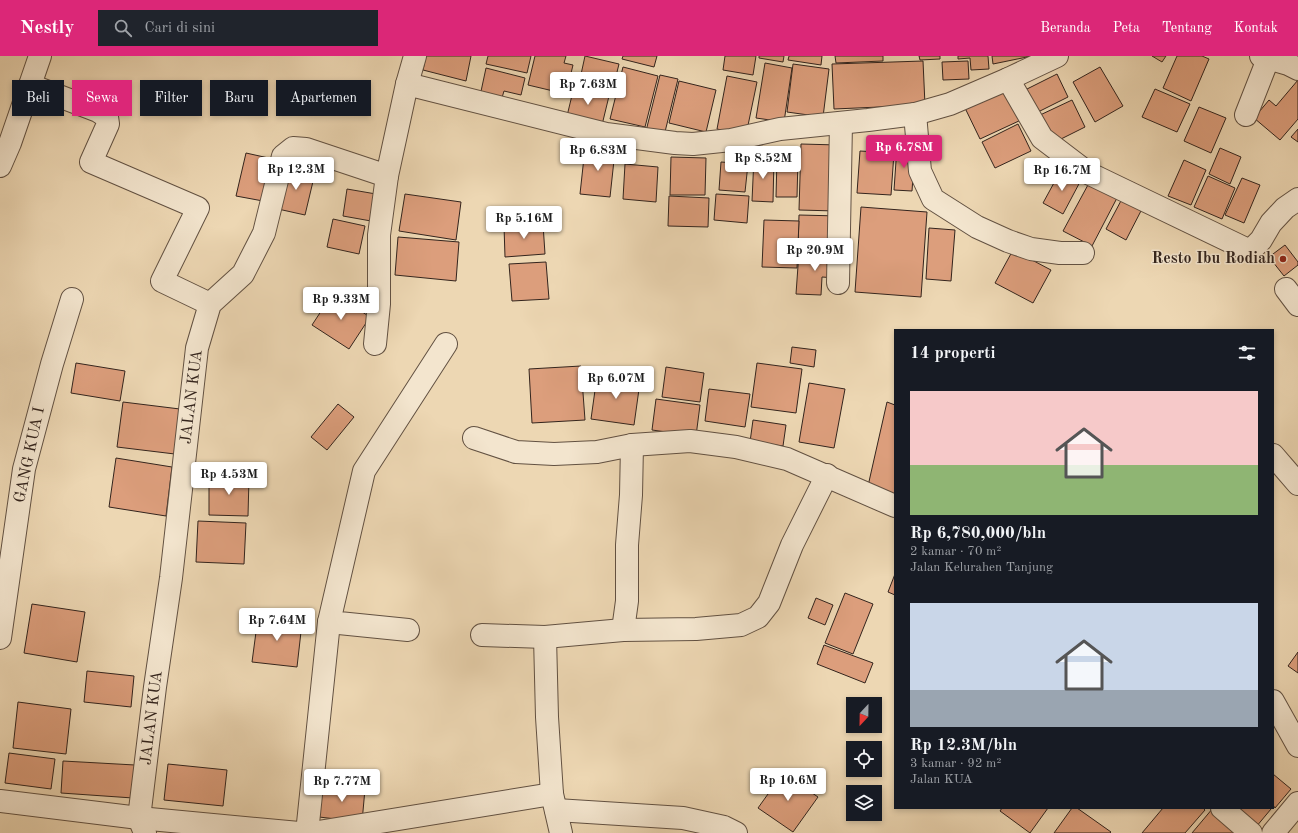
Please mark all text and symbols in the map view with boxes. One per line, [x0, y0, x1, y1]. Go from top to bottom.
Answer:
search box [98, 10, 378, 46]
icon: search [112, 17, 134, 39]
text: Nestly [20, 19, 74, 38]
text: Cari di sini [144, 21, 215, 36]
text: Beranda [1040, 21, 1091, 35]
text: Peta [1113, 21, 1140, 35]
text: Tentang [1162, 21, 1212, 35]
text: Kontak [1234, 21, 1278, 35]
pin: Rp 7.63M [547, 72, 629, 106]
text: Rp 7.63M [559, 78, 617, 91]
chip: Beli [12, 80, 64, 116]
chip: Sewa [72, 80, 132, 116]
chip: Filter [140, 80, 202, 116]
chip: Baru [210, 80, 268, 116]
chip: Apartemen [276, 80, 371, 116]
pin: Rp 6.78M [863, 135, 945, 169]
pin: Rp 6.83M [557, 138, 639, 172]
text: Rp 6.78M [875, 141, 933, 154]
text: Rp 6.83M [569, 144, 627, 157]
pin: Rp 8.52M [722, 146, 804, 180]
text: Rp 8.52M [734, 152, 792, 165]
pin: Rp 12.3M [255, 157, 337, 191]
pin: Rp 16.7M [1021, 158, 1103, 192]
text: Rp 12.3M [267, 163, 325, 176]
text: Rp 16.7M [1033, 164, 1091, 177]
pin: Rp 5.16M [483, 206, 565, 240]
text: Rp 5.16M [495, 212, 553, 225]
pin: Rp 20.9M [774, 238, 856, 272]
text: Rp 20.9M [786, 244, 844, 257]
place label: Resto Ibu Rodiah [1152, 251, 1275, 267]
marker: Resto Ibu Rodiah [1278, 254, 1288, 264]
pin: Rp 9.33M [300, 287, 382, 321]
text: Rp 9.33M [312, 293, 370, 306]
icon: filters [1236, 342, 1258, 364]
text: 14 properti [910, 345, 996, 362]
street label: JALAN KUA [178, 349, 206, 445]
pin: Rp 6.07M [575, 366, 657, 400]
text: Rp 6.07M [587, 372, 645, 385]
street label: GANG KUA I [12, 406, 48, 504]
icon: home [1048, 417, 1120, 489]
pin: Rp 4.53M [188, 462, 270, 496]
text: Rp 4.53M [200, 468, 258, 481]
text: Rp 6,780,000/bln [910, 525, 1046, 542]
text: 2 kamar · 70 m² [910, 545, 1001, 558]
text: Jalan Kelurahen Tanjung [910, 561, 1053, 574]
pin: Rp 7.64M [236, 608, 318, 642]
text: Rp 7.64M [248, 614, 306, 627]
icon: home [1048, 629, 1120, 701]
street label: JALAN KUA [138, 670, 166, 766]
north arrow [846, 697, 882, 733]
map controls [846, 697, 882, 821]
text: Rp 12.3M/bln [910, 737, 1017, 754]
button: locate [846, 741, 882, 777]
text: 3 kamar · 92 m² [910, 757, 1001, 770]
pin: Rp 10.6M [747, 768, 829, 802]
pin: Rp 7.77M [301, 769, 383, 803]
text: Jalan KUA [910, 773, 973, 786]
text: Rp 10.6M [759, 774, 817, 787]
text: Rp 7.77M [313, 775, 371, 788]
button: layers [846, 785, 882, 821]

